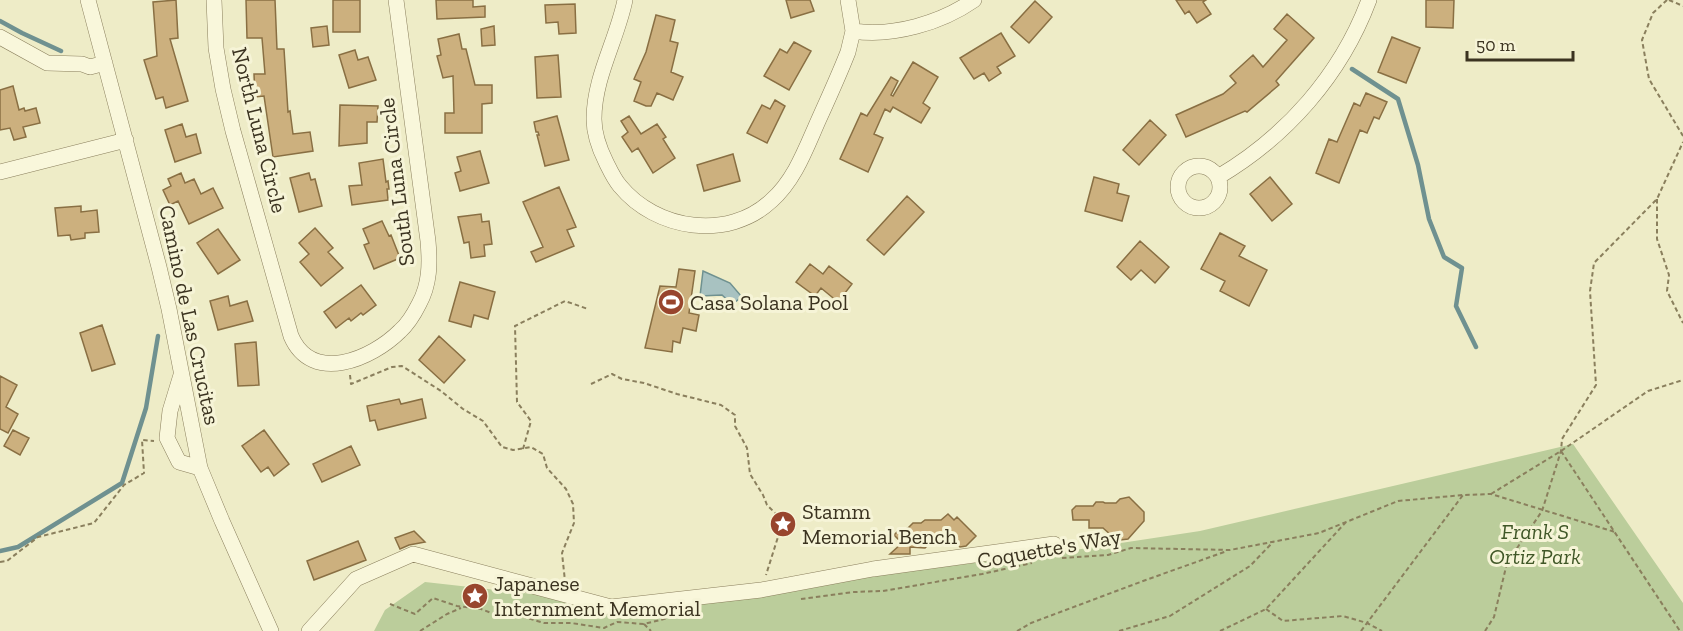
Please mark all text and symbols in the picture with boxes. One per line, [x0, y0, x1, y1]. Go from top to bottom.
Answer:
scale bar [1467, 24, 1574, 62]
text: 50 m [1476, 34, 1516, 56]
street label: North Luna Circle [226, 44, 293, 216]
street label: South Luna Circle [373, 96, 420, 267]
street label: Camino de Las Crucitas [153, 203, 226, 428]
sports icon: Casa Solana Pool [656, 287, 686, 317]
place label: Casa Solana Pool [690, 289, 849, 316]
place label: Stamm Memorial Bench [802, 498, 958, 550]
place icon: Stamm Memorial Bench [768, 509, 798, 539]
park label: Frank S Ortiz Park [1489, 518, 1581, 570]
street label: Coquette's Way [975, 522, 1124, 574]
place label: Japanese Internment Memorial [494, 570, 701, 622]
place icon: Japanese Internment Memorial [460, 581, 490, 611]

